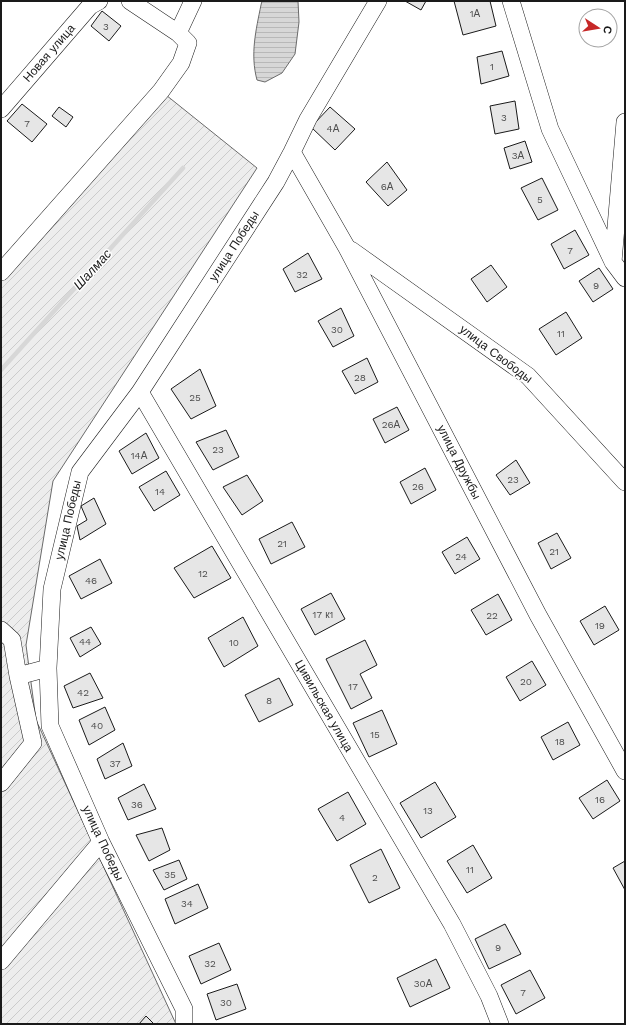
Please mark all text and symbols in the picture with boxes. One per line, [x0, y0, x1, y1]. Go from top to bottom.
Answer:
house number: 1А [470, 8, 481, 19]
north arrow [578, 8, 618, 48]
street label: Новая улица [20, 21, 78, 85]
house number: 3 [103, 21, 109, 32]
text: С [600, 25, 614, 35]
house number: 1 [490, 61, 494, 72]
house number: 3 [501, 112, 507, 123]
house number: 7 [24, 118, 30, 129]
house number: 4А [327, 123, 340, 134]
house number: 3А [512, 150, 525, 161]
house number: 6А [381, 181, 394, 192]
house number: 5 [537, 194, 543, 205]
street label: улица Победы [206, 208, 262, 284]
house number: 7 [567, 245, 573, 256]
water label: Шалмас [70, 246, 115, 293]
house number: 32 [296, 269, 308, 280]
house number: 9 [593, 280, 599, 291]
street label: улица Свободы [457, 322, 535, 386]
house number: 30 [331, 324, 343, 335]
house number: 11 [557, 328, 565, 339]
house number: 28 [354, 372, 366, 383]
house number: 25 [189, 392, 201, 403]
house number: 26А [382, 419, 401, 430]
street label: улица Дружбы [434, 422, 484, 502]
house number: 23 [212, 444, 224, 455]
house number: 14А [131, 450, 148, 461]
house number: 23 [507, 474, 519, 485]
street label: улица Победы [52, 479, 84, 561]
house number: 26 [412, 481, 424, 492]
house number: 14 [155, 486, 165, 497]
house number: 21 [277, 538, 287, 549]
house number: 21 [549, 546, 559, 557]
house number: 24 [455, 551, 467, 562]
house number: 12 [198, 568, 208, 579]
house number: 46 [85, 575, 97, 586]
house number: 17 к1 [313, 609, 333, 620]
house number: 22 [486, 610, 498, 621]
house number: 19 [595, 620, 605, 631]
house number: 44 [79, 636, 91, 647]
house number: 10 [229, 637, 239, 648]
street label: Цивильская улица [292, 658, 356, 755]
house number: 20 [520, 676, 532, 687]
house number: 17 [348, 681, 358, 692]
house number: 42 [77, 687, 89, 698]
house number: 8 [266, 695, 272, 706]
house number: 40 [91, 720, 103, 731]
house number: 15 [370, 729, 380, 740]
house number: 18 [555, 736, 565, 747]
house number: 37 [109, 758, 121, 769]
house number: 16 [595, 794, 605, 805]
house number: 36 [131, 799, 143, 810]
street label: улица Победы [80, 803, 126, 883]
house number: 13 [423, 805, 433, 816]
house number: 4 [339, 812, 345, 823]
house number: 11 [466, 864, 474, 875]
house number: 35 [164, 869, 176, 880]
house number: 2 [372, 872, 378, 883]
house number: 34 [181, 898, 193, 909]
house number: 9 [495, 942, 501, 953]
house number: 32 [204, 958, 216, 969]
house number: 30А [414, 978, 433, 989]
house number: 7 [520, 987, 526, 998]
house number: 30 [220, 997, 232, 1008]

